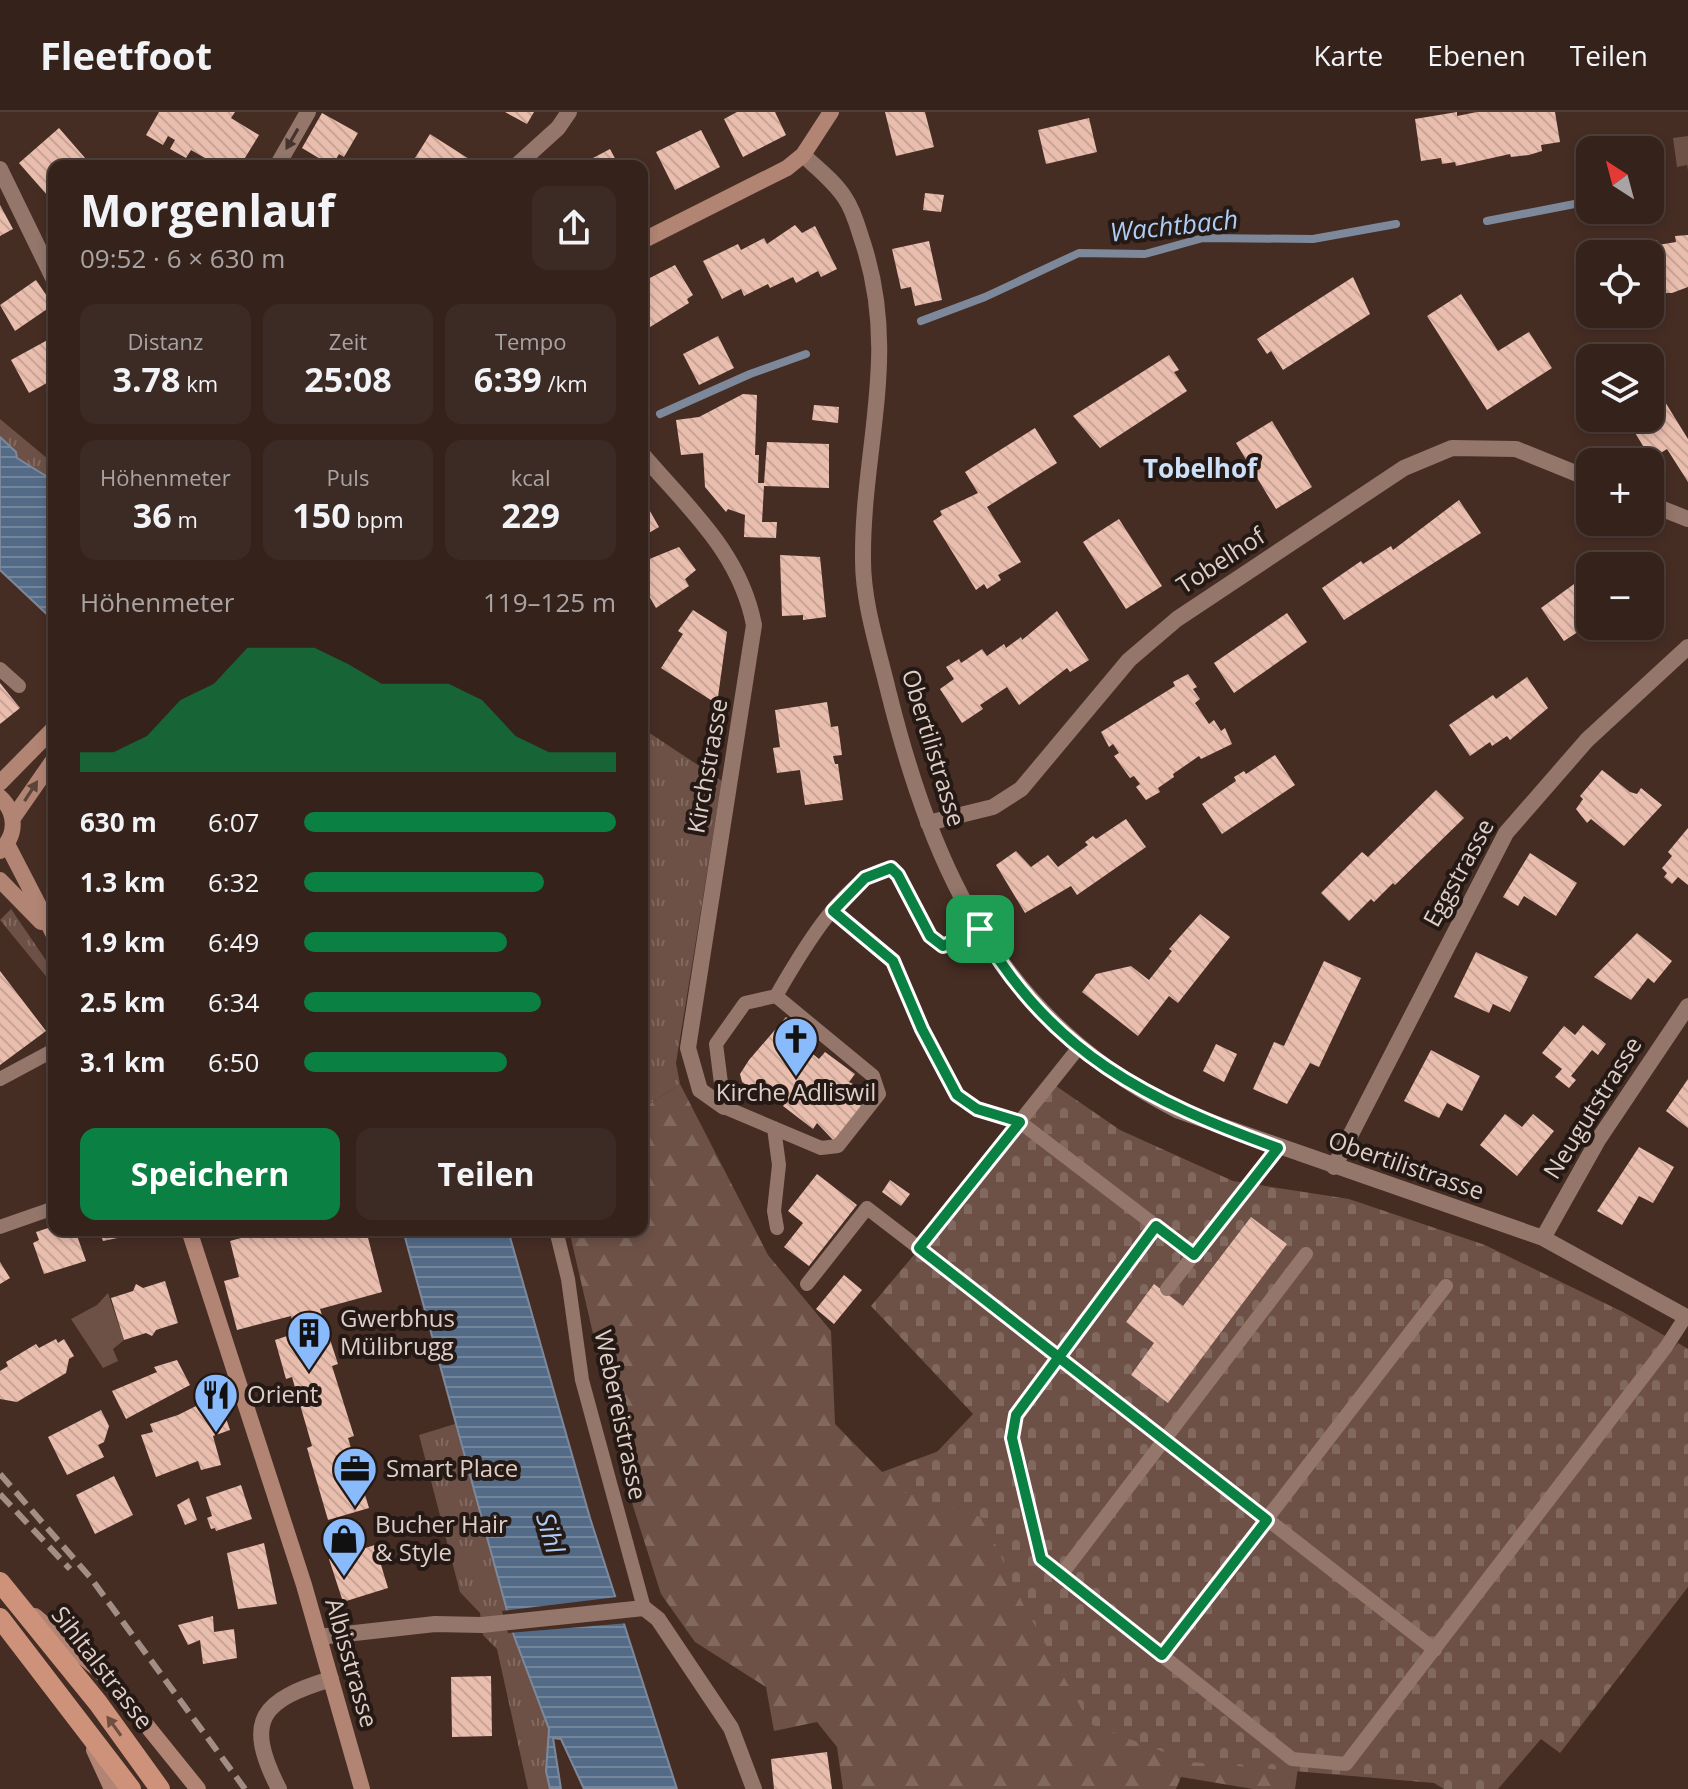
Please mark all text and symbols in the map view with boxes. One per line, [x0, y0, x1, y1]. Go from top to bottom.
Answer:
text: Fleetfoot [40, 29, 212, 81]
text: Karte [1313, 36, 1383, 74]
text: Ebenen [1427, 36, 1526, 74]
text: Teilen [1570, 36, 1648, 74]
one-way arrow [286, 128, 300, 150]
north arrow [1576, 136, 1664, 224]
map controls [1576, 136, 1664, 640]
text: Morgenlauf [80, 180, 334, 240]
button: share [532, 186, 616, 270]
water label: Wachtbach [1108, 200, 1240, 250]
text: 09:52 · 6 × 630 m [80, 240, 285, 276]
button: locate [1576, 240, 1664, 328]
text: Distanz [127, 326, 203, 356]
text: Zeit [329, 326, 367, 356]
text: Tempo [495, 326, 566, 356]
button: layers [1576, 344, 1664, 432]
text: 3.78 [112, 356, 181, 402]
text: 25:08 [304, 356, 392, 402]
text: 6:39 [474, 356, 542, 402]
text: km [181, 368, 218, 398]
text: /km [542, 368, 588, 398]
button: + [1576, 448, 1664, 536]
district label: Tobelhof [1143, 450, 1259, 486]
text: Höhenmeter [100, 462, 231, 492]
text: Puls [327, 462, 369, 492]
text: kcal [511, 462, 551, 492]
text: 36 [133, 492, 172, 538]
text: 150 [292, 492, 351, 538]
text: 229 [502, 492, 560, 538]
text: m [172, 504, 198, 534]
text: bpm [351, 504, 404, 534]
street label: Tobelhof [1170, 518, 1272, 601]
button: − [1576, 552, 1664, 640]
text: Höhenmeter [80, 584, 234, 620]
text: 119–125 m [483, 584, 616, 620]
street label: Obertilistrasse [895, 665, 974, 830]
street label: Kirchstrasse [678, 696, 735, 836]
one-way arrow [24, 780, 39, 801]
text: 630 m [80, 804, 157, 840]
text: 6:07 [208, 804, 259, 840]
street label: Eggstrasse [1414, 812, 1501, 932]
text: 1.3 km [80, 864, 166, 900]
text: 6:32 [208, 864, 259, 900]
pin [946, 895, 1014, 963]
icon: arrive [958, 907, 1002, 951]
text: 1.9 km [80, 924, 166, 960]
text: 6:49 [208, 924, 259, 960]
text: 2.5 km [80, 984, 166, 1020]
text: 6:34 [208, 984, 259, 1020]
church icon: Kirche Adliswil [772, 1015, 820, 1078]
street label: Neugutstrasse [1535, 1030, 1649, 1185]
text: 3.1 km [80, 1044, 166, 1080]
text: 6:50 [208, 1044, 259, 1080]
place label: Kirche Adliswil [716, 1075, 876, 1108]
street label: Obertilistrasse [1324, 1122, 1489, 1207]
button: Speichern [80, 1128, 340, 1220]
button: Teilen [356, 1128, 616, 1220]
place label: Gwerbhus Mülibrugg [340, 1301, 455, 1362]
building icon: Gwerbhus Mülibrugg [285, 1309, 333, 1372]
street label: Webereistrasse [587, 1327, 656, 1503]
restaurant icon: Orient [192, 1371, 240, 1434]
place label: Orient [247, 1377, 318, 1410]
office icon: Smart Place [331, 1445, 379, 1508]
place label: Smart Place [386, 1451, 518, 1484]
place label: Bucher Hair & Style [375, 1507, 508, 1568]
water label: Sihl [528, 1508, 574, 1559]
shop icon: Bucher Hair & Style [320, 1515, 368, 1578]
street label: Albisstrasse [318, 1594, 387, 1731]
street label: Sihltalstrasse [45, 1599, 162, 1735]
one-way arrow [107, 1715, 123, 1736]

